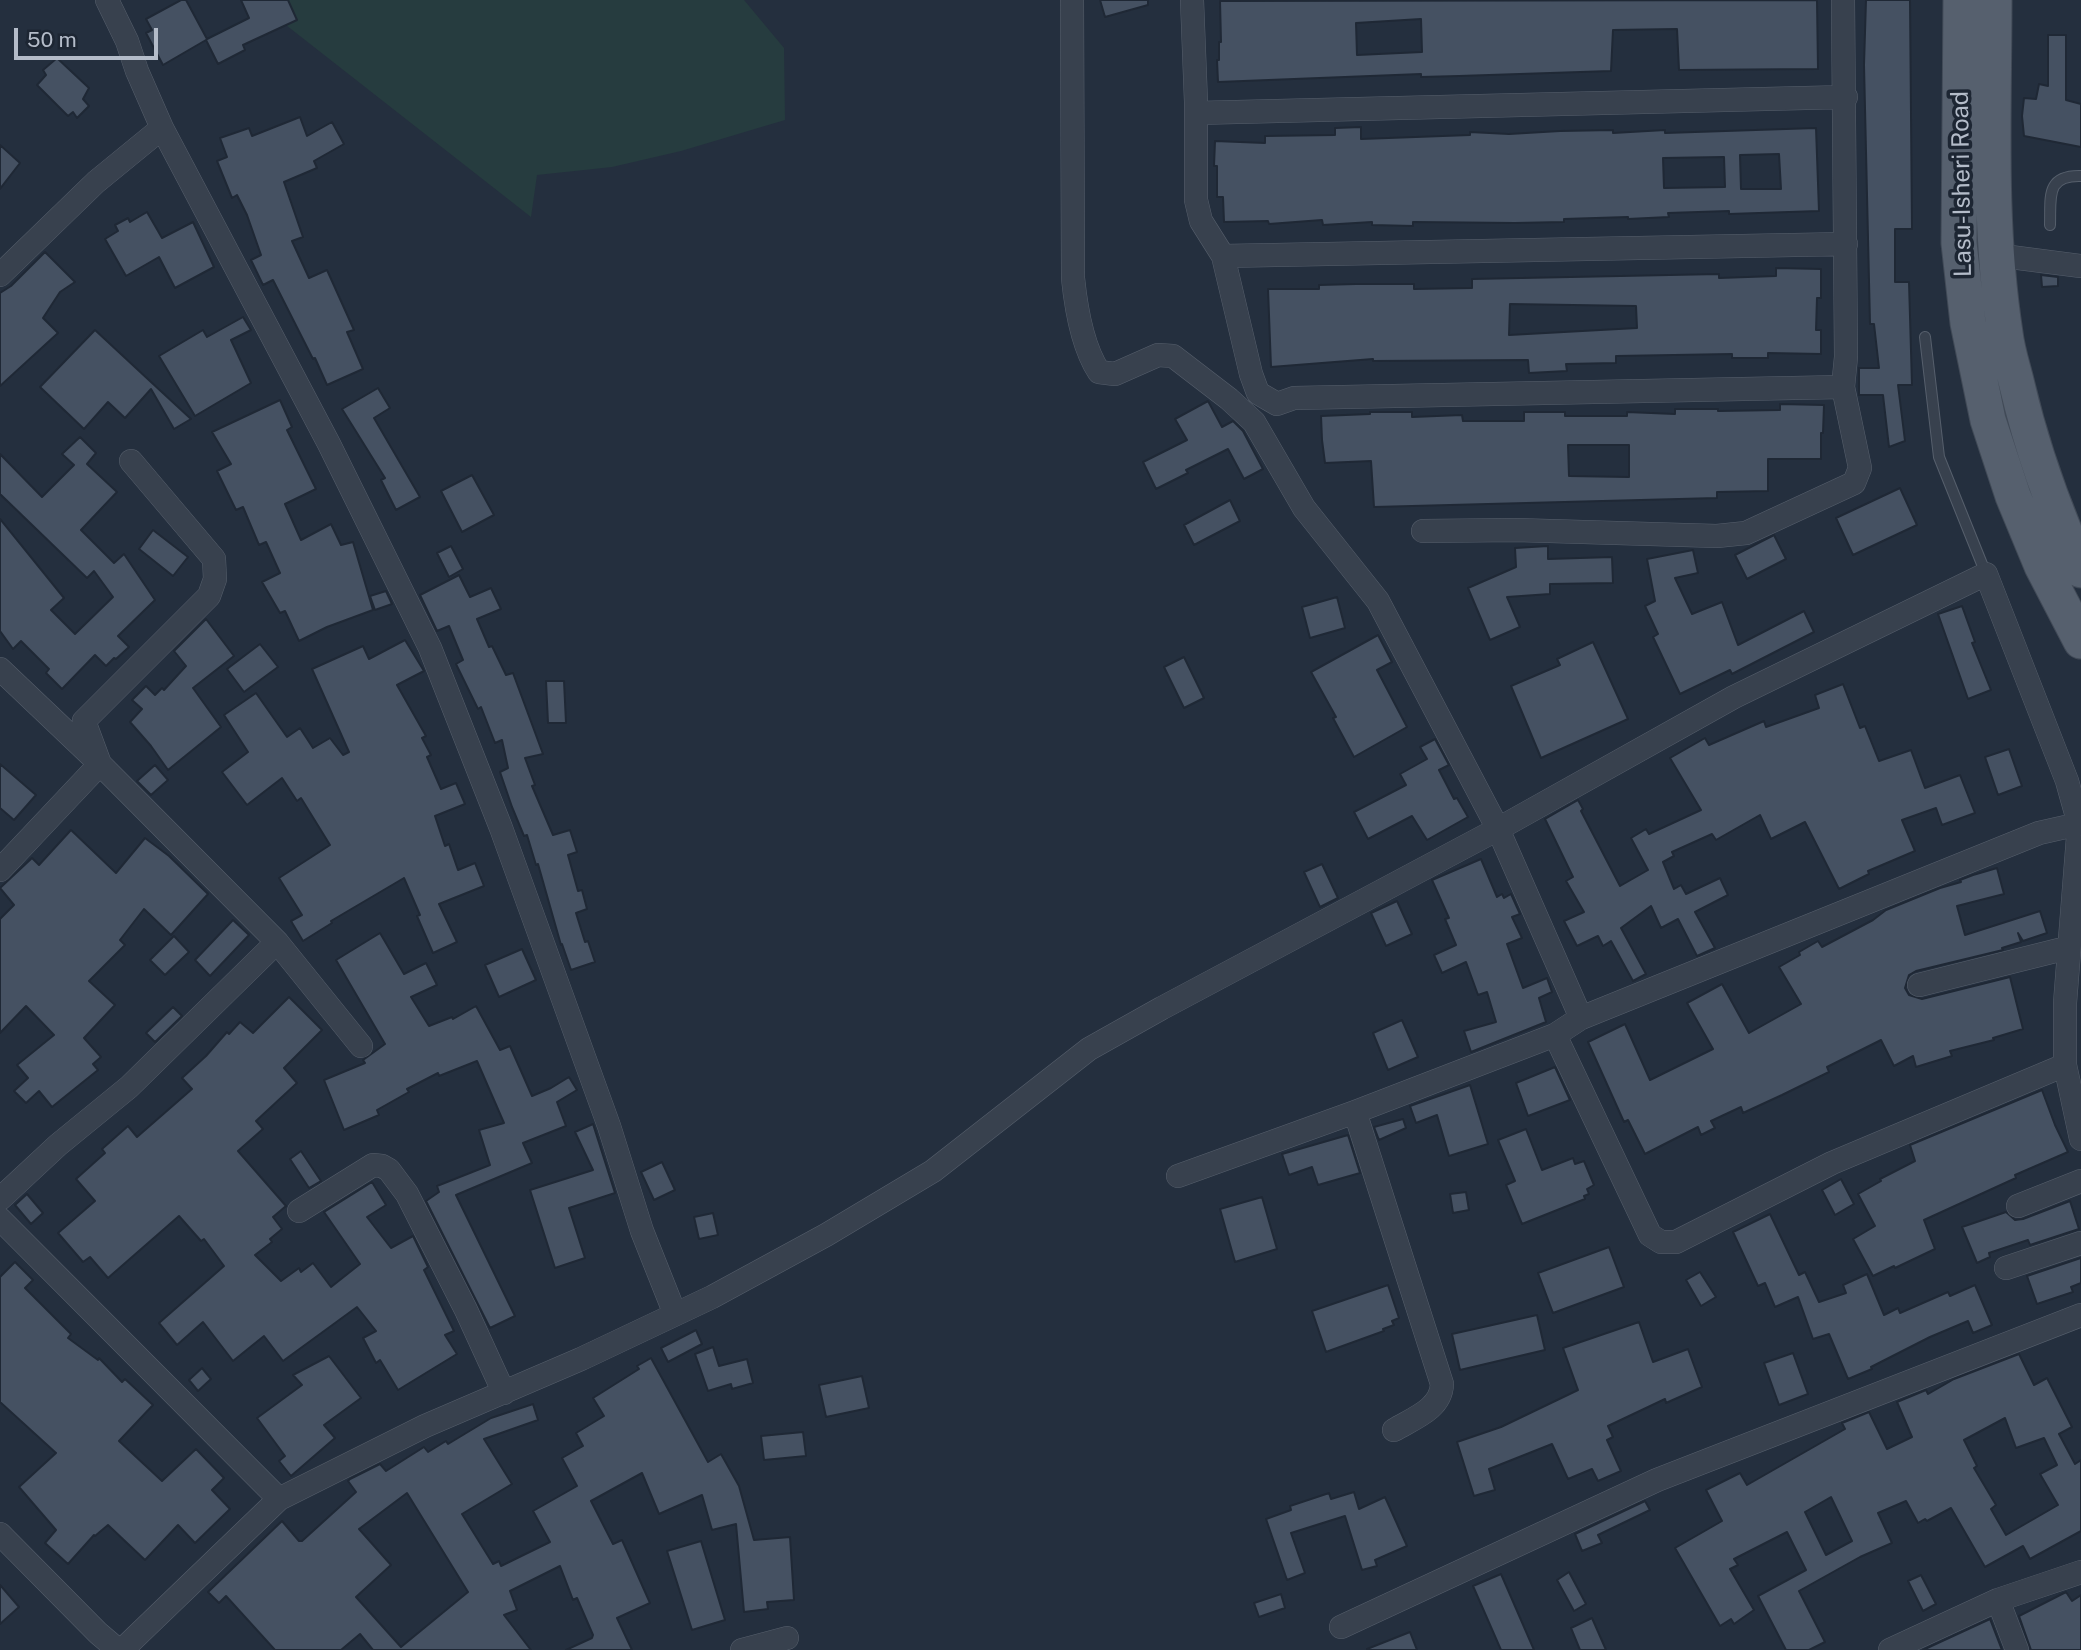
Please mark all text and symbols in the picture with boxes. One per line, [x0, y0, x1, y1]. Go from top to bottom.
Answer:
scale bar [18, 14, 161, 58]
text: 50 m [27, 27, 77, 52]
street label: Lasu-Isheri Road [1946, 91, 1978, 277]

